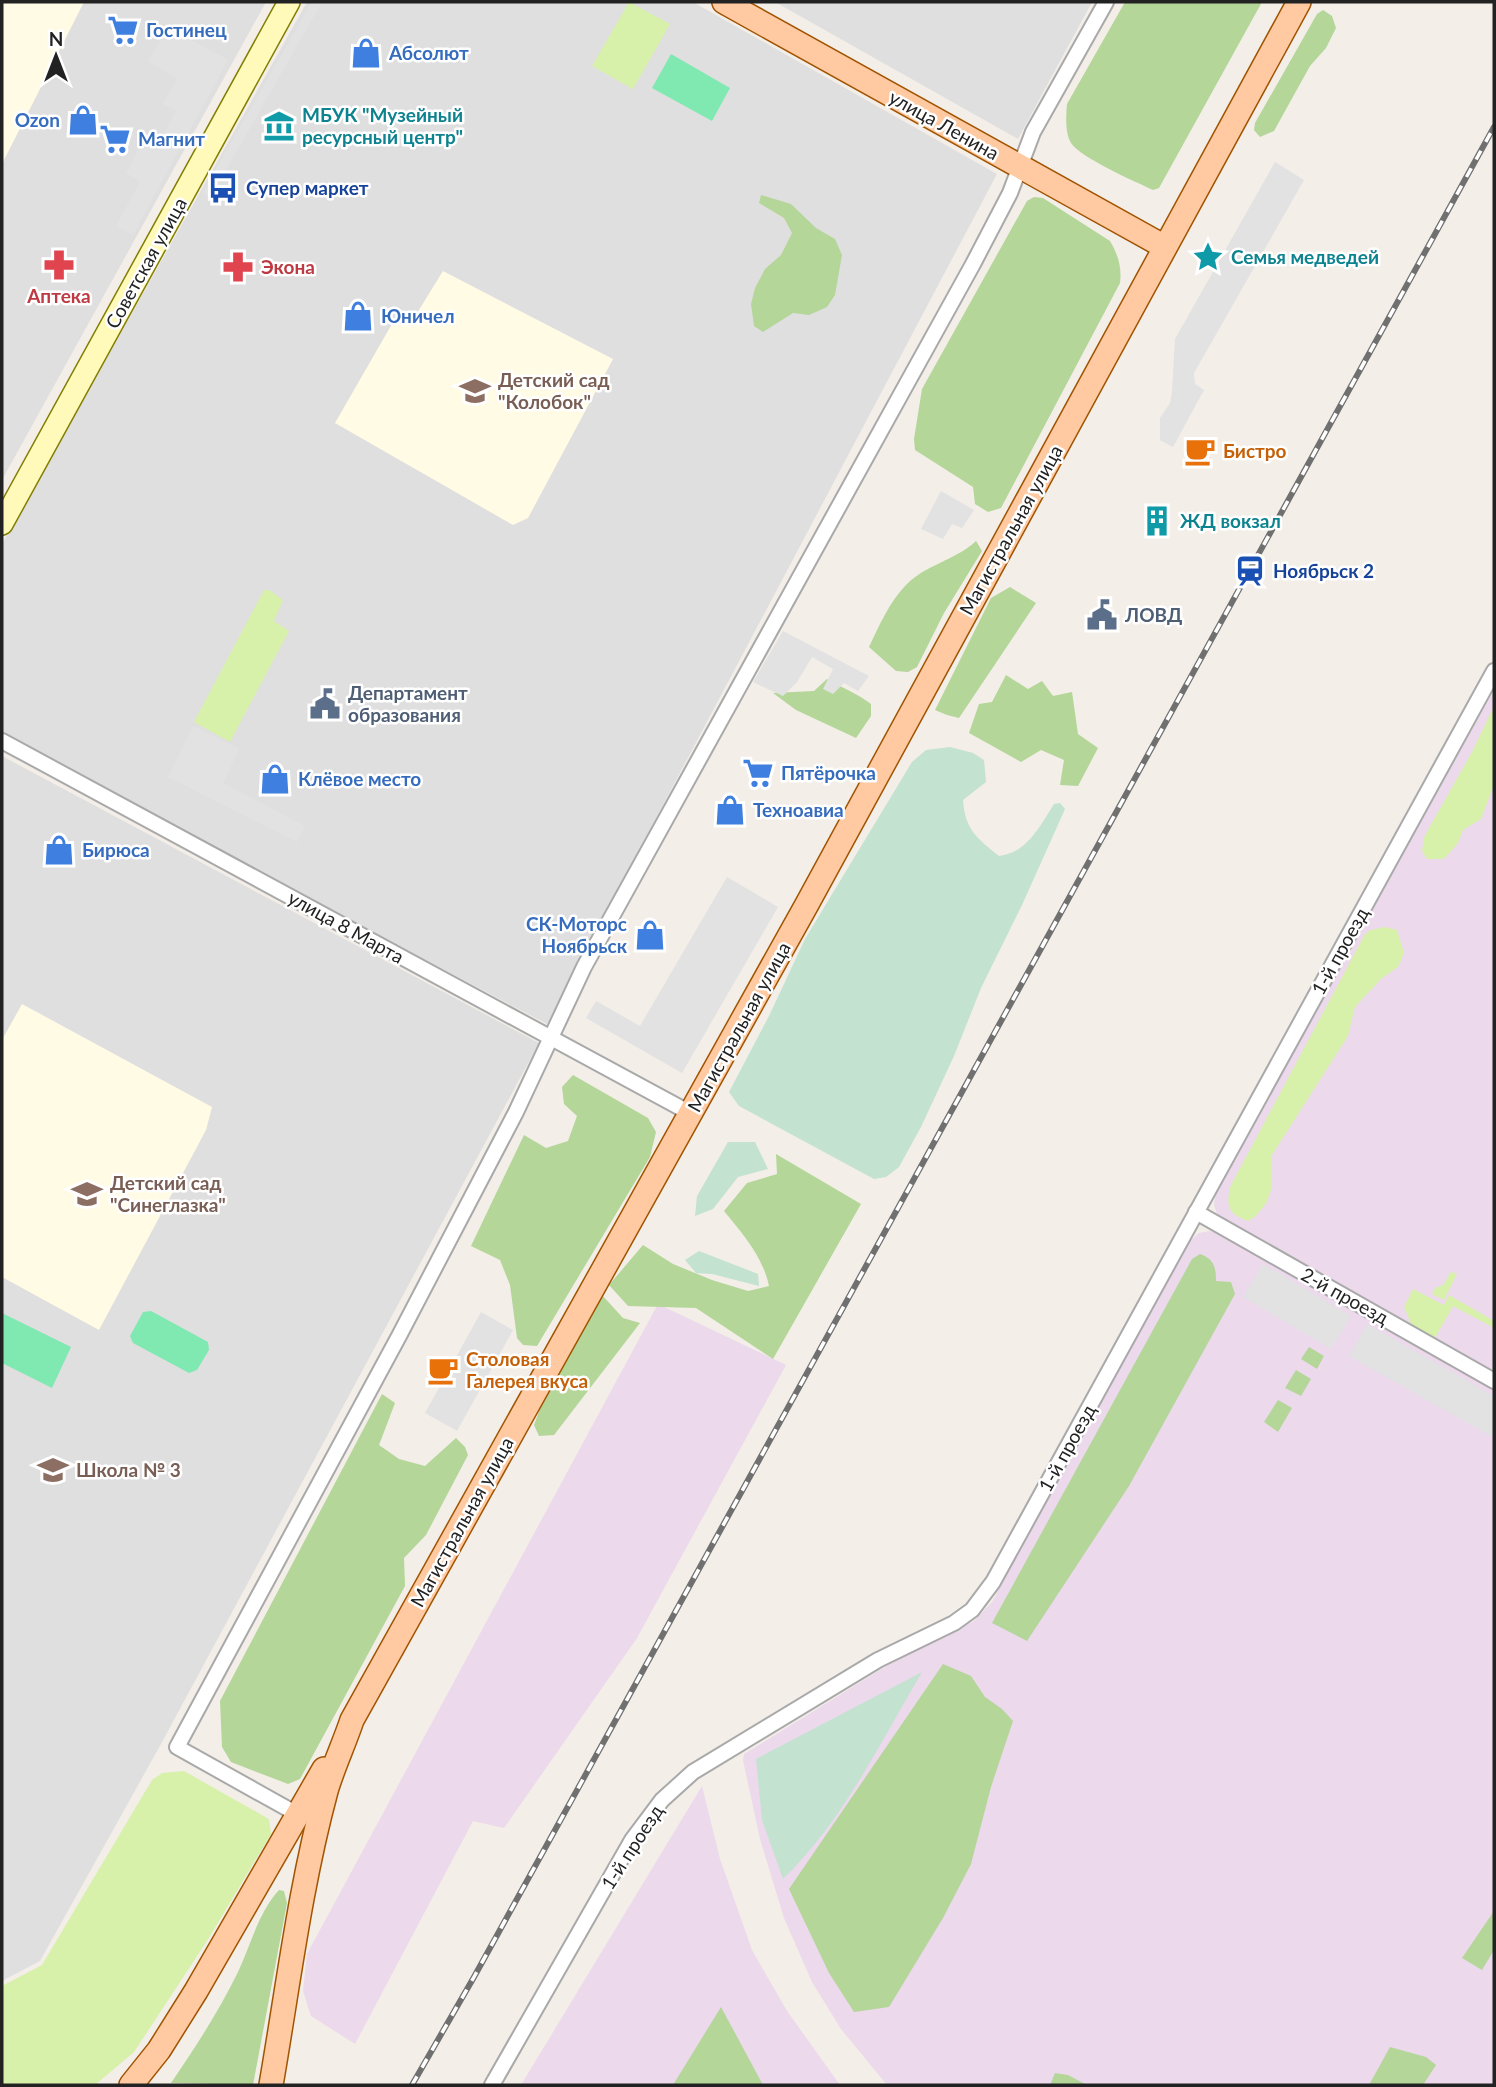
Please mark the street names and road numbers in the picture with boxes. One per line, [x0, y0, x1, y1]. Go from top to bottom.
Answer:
street label: улица Ленина [885, 85, 1003, 164]
street label: Советская улица [100, 193, 191, 332]
street label: Магистральная улица [954, 441, 1067, 619]
street label: улица 8 Марта [284, 885, 408, 968]
street label: 1-й проезд [1306, 903, 1373, 998]
street label: Магистральная улица [682, 938, 795, 1116]
street label: 2-й проезд [1298, 1262, 1393, 1329]
street label: 1-й проезд [1033, 1400, 1100, 1495]
street label: Магистральная улица [405, 1433, 518, 1611]
street label: 1-й проезд [596, 1800, 668, 1893]

